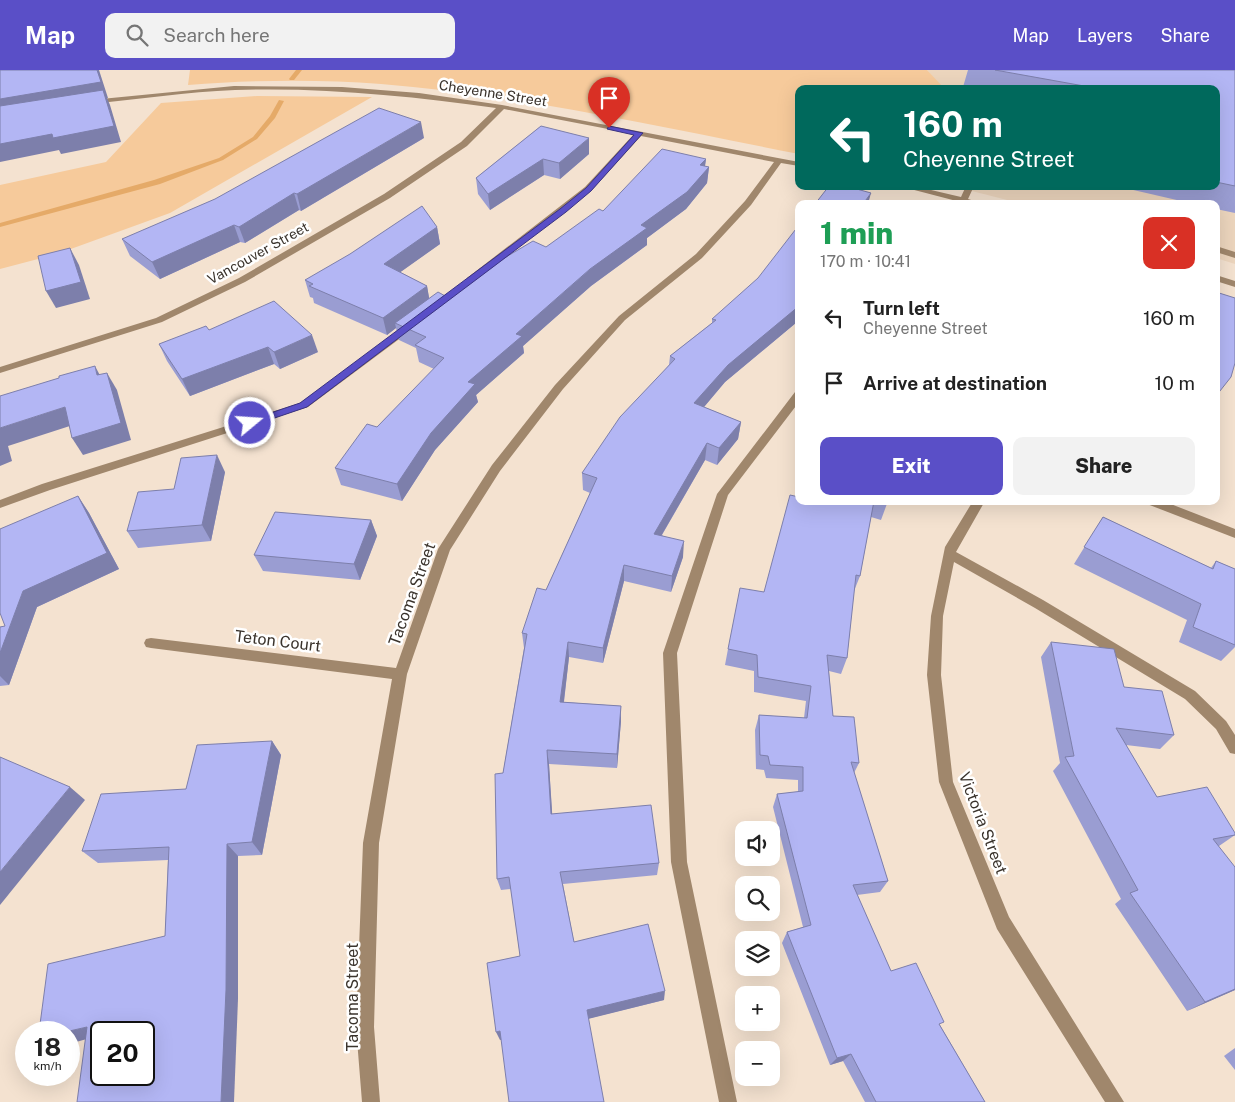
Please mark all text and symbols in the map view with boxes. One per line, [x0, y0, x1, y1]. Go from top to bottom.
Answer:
search box [105, 13, 455, 58]
text: Map [25, 21, 75, 49]
icon: search [123, 21, 151, 49]
text: Search here [163, 24, 270, 46]
text: Map [1013, 25, 1049, 46]
text: Layers [1077, 25, 1133, 46]
text: Share [1161, 25, 1210, 46]
street label: Cheyenne Street [438, 77, 548, 109]
pin [588, 77, 630, 128]
icon: arrive [595, 84, 623, 112]
text: 160 m [903, 104, 1003, 145]
icon: left [820, 105, 885, 170]
text: Cheyenne Street [903, 146, 1074, 172]
text: 1 min [820, 215, 893, 251]
button: close [1143, 217, 1195, 269]
street label: Vancouver Street [205, 219, 311, 287]
text: 170 m · 10:41 [820, 252, 911, 271]
text: Turn left [863, 297, 940, 319]
icon: left [820, 304, 848, 332]
text: 160 m [1143, 307, 1195, 329]
text: Cheyenne Street [863, 319, 988, 338]
icon: arrive [820, 369, 848, 397]
text: Arrive at destination [863, 372, 1047, 394]
text: 10 m [1155, 372, 1195, 394]
position arrow [223, 396, 275, 448]
button: Exit [820, 437, 1003, 495]
button: Share [1013, 437, 1195, 495]
street label: Tacoma Street [385, 540, 439, 648]
street label: Teton Court [234, 626, 322, 656]
street label: Victoria Street [955, 769, 1011, 877]
map controls [735, 821, 780, 1086]
button: sound [735, 821, 780, 866]
button: search [735, 876, 780, 921]
button: layers [735, 931, 780, 976]
street label: Tacoma Street [343, 943, 362, 1051]
button: + [735, 986, 780, 1031]
speed limit sign: 20 [90, 1021, 155, 1086]
text: 18 [34, 1032, 61, 1062]
button: − [735, 1041, 780, 1086]
text: km/h [33, 1059, 62, 1073]

